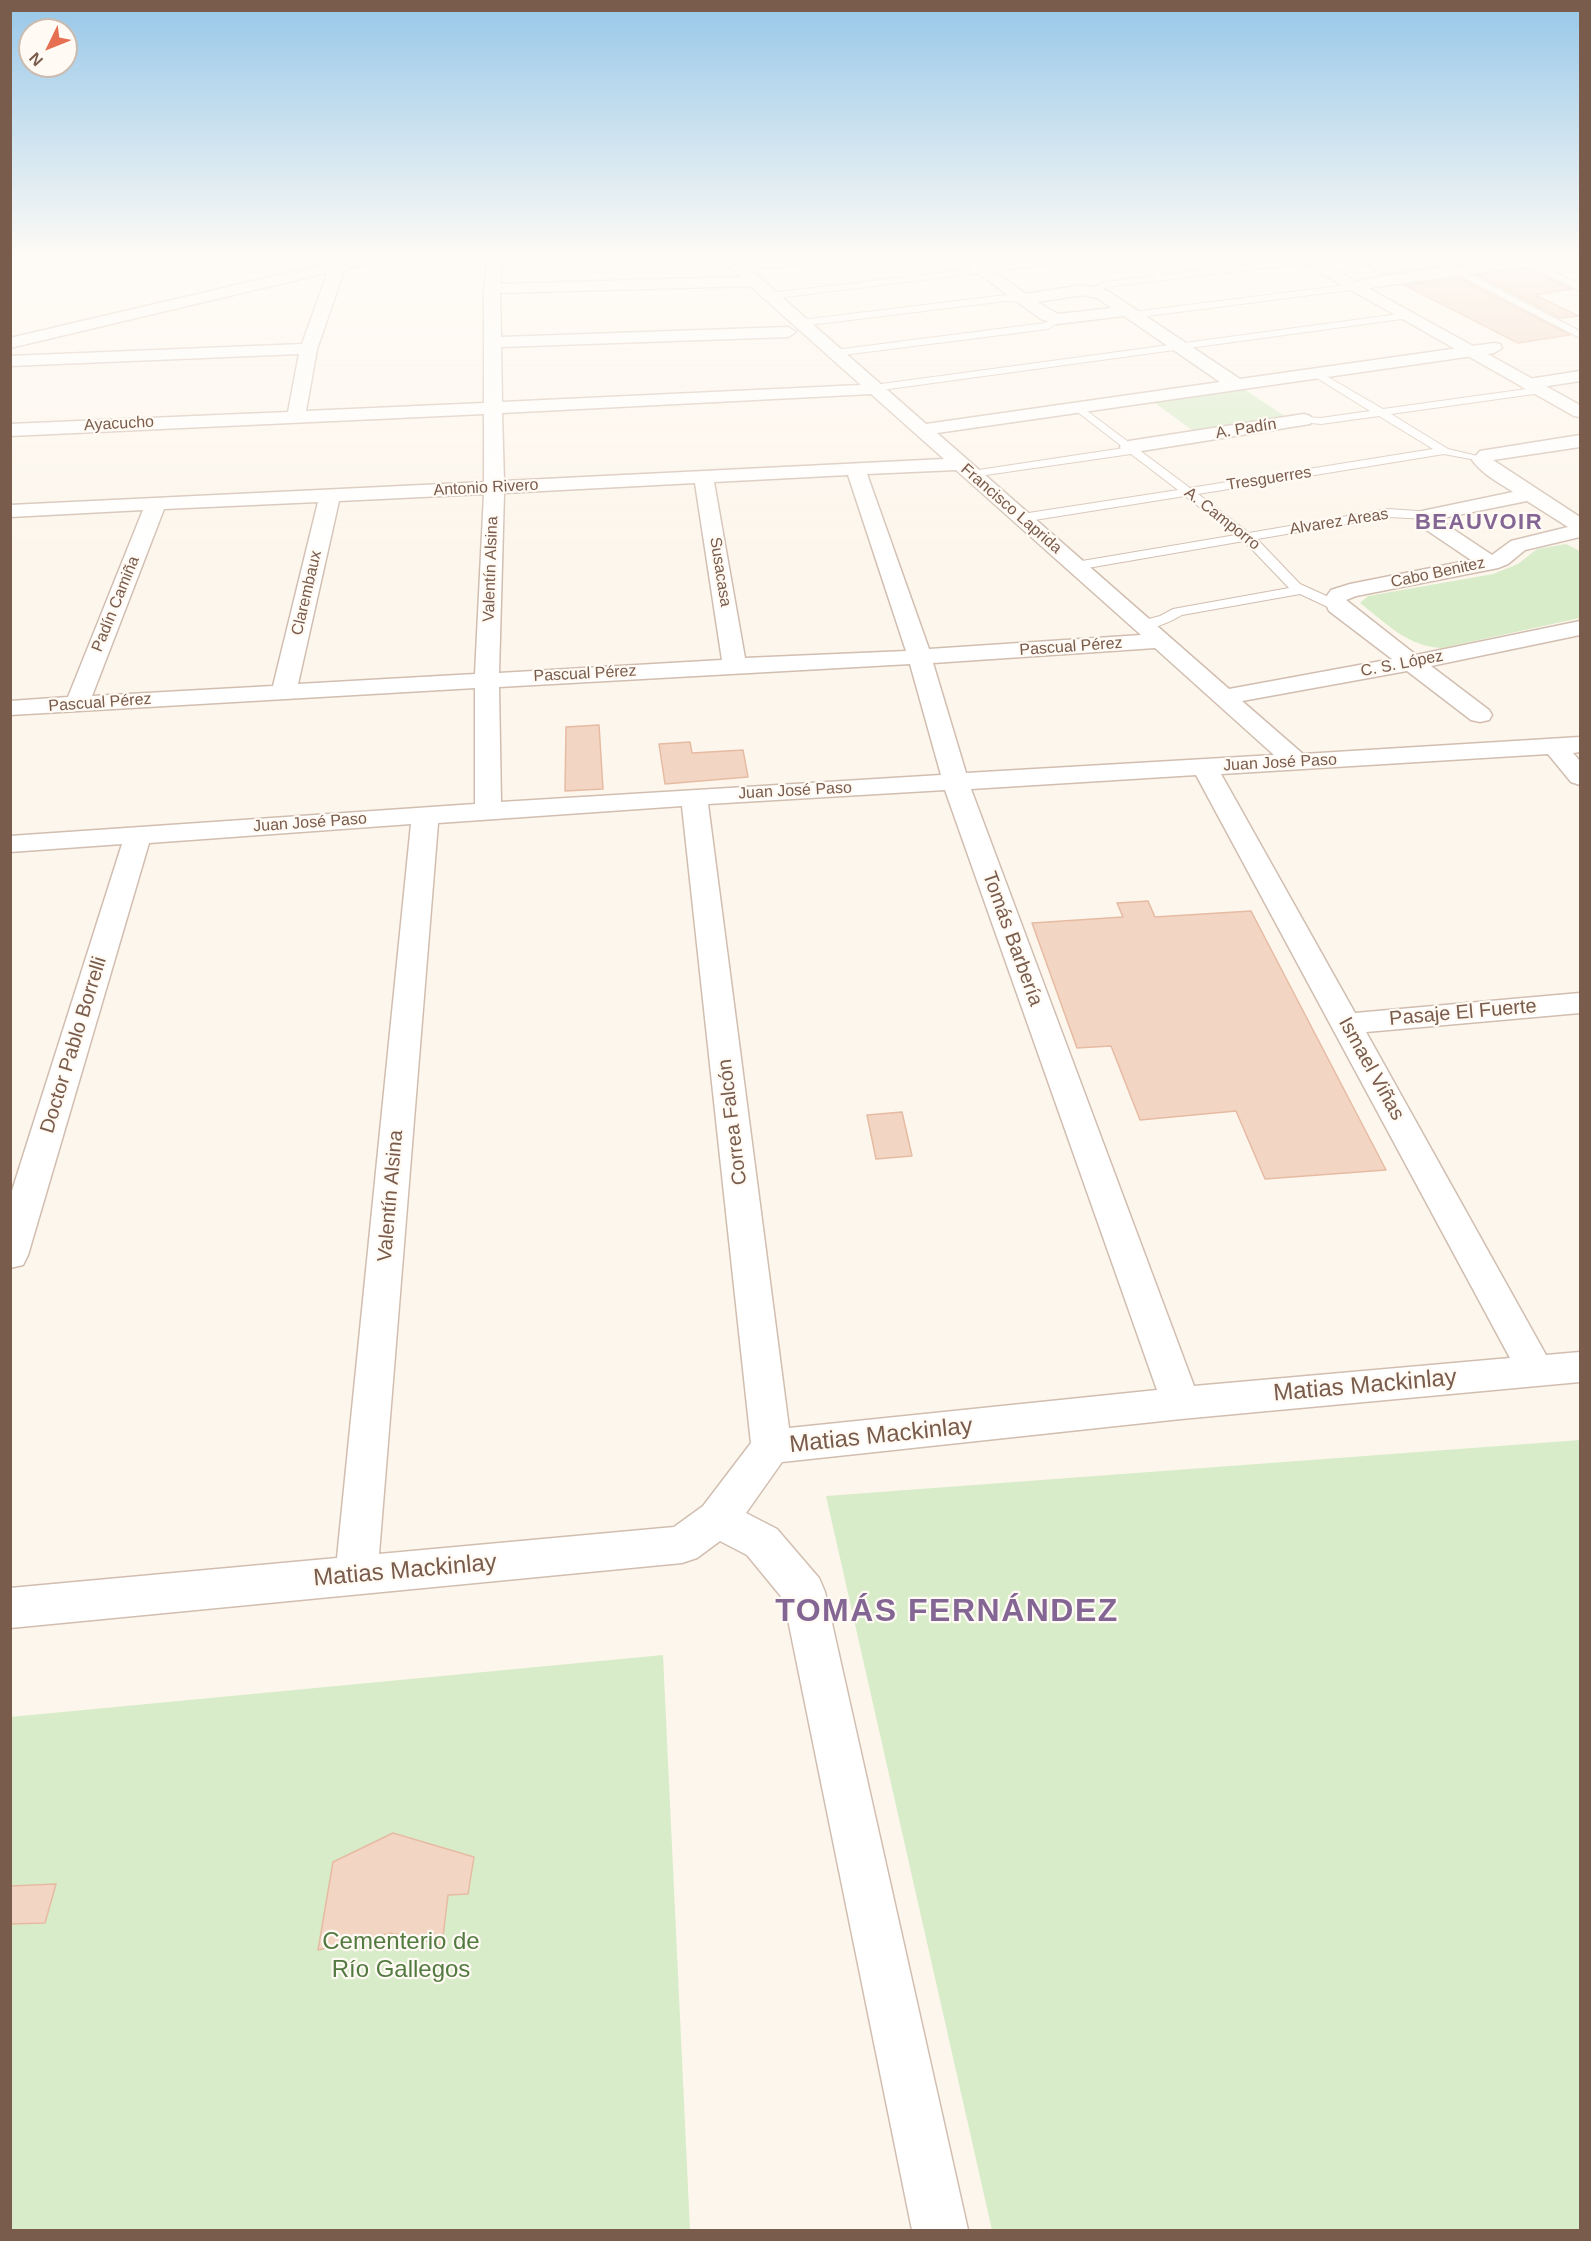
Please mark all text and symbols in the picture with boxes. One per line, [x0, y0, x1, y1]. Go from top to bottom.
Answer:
north arrow [18, 18, 78, 78]
text: N [26, 49, 46, 69]
street label: Ayacucho [84, 413, 154, 435]
street label: A. Padín [1214, 415, 1278, 443]
street label: Francisco Laprida [957, 460, 1065, 558]
street label: Tresguerres [1225, 463, 1313, 495]
street label: Antonio Rivero [433, 476, 539, 500]
street label: A. Camporro [1180, 484, 1264, 554]
street label: Alvarez Areas [1288, 505, 1390, 539]
district label: BEAUVOIR [1415, 510, 1543, 536]
street label: Valentín Alsina [480, 516, 502, 622]
street label: Susacasa [705, 536, 735, 608]
street label: Clarembaux [288, 549, 326, 637]
street label: Padín Camiña [88, 553, 144, 655]
street label: Cabo Benitez [1389, 554, 1487, 592]
street label: Pascual Pérez [1019, 634, 1123, 660]
street label: C. S. López [1359, 647, 1445, 681]
street label: Pascual Pérez [533, 662, 637, 686]
street label: Pascual Pérez [48, 690, 152, 716]
street label: Juan José Paso [1223, 750, 1337, 776]
street label: Juan José Paso [738, 778, 852, 804]
street label: Juan José Paso [253, 809, 367, 837]
street label: Tomás Barbería [977, 869, 1047, 1009]
street label: Doctor Pablo Borrelli [36, 954, 112, 1136]
street label: Pasaje El Fuerte [1388, 995, 1538, 1031]
street label: Ismael Viñas [1333, 1013, 1409, 1125]
street label: Correa Falcón [713, 1058, 753, 1186]
street label: Valentín Alsina [373, 1129, 409, 1263]
street label: Matias Mackinlay [1272, 1364, 1458, 1408]
street label: Matias Mackinlay [788, 1412, 974, 1460]
street label: Matias Mackinlay [312, 1549, 498, 1593]
district label: TOMÁS FERNÁNDEZ [775, 1593, 1119, 1631]
park label: Cementerio de Río Gallegos [322, 1928, 480, 1984]

